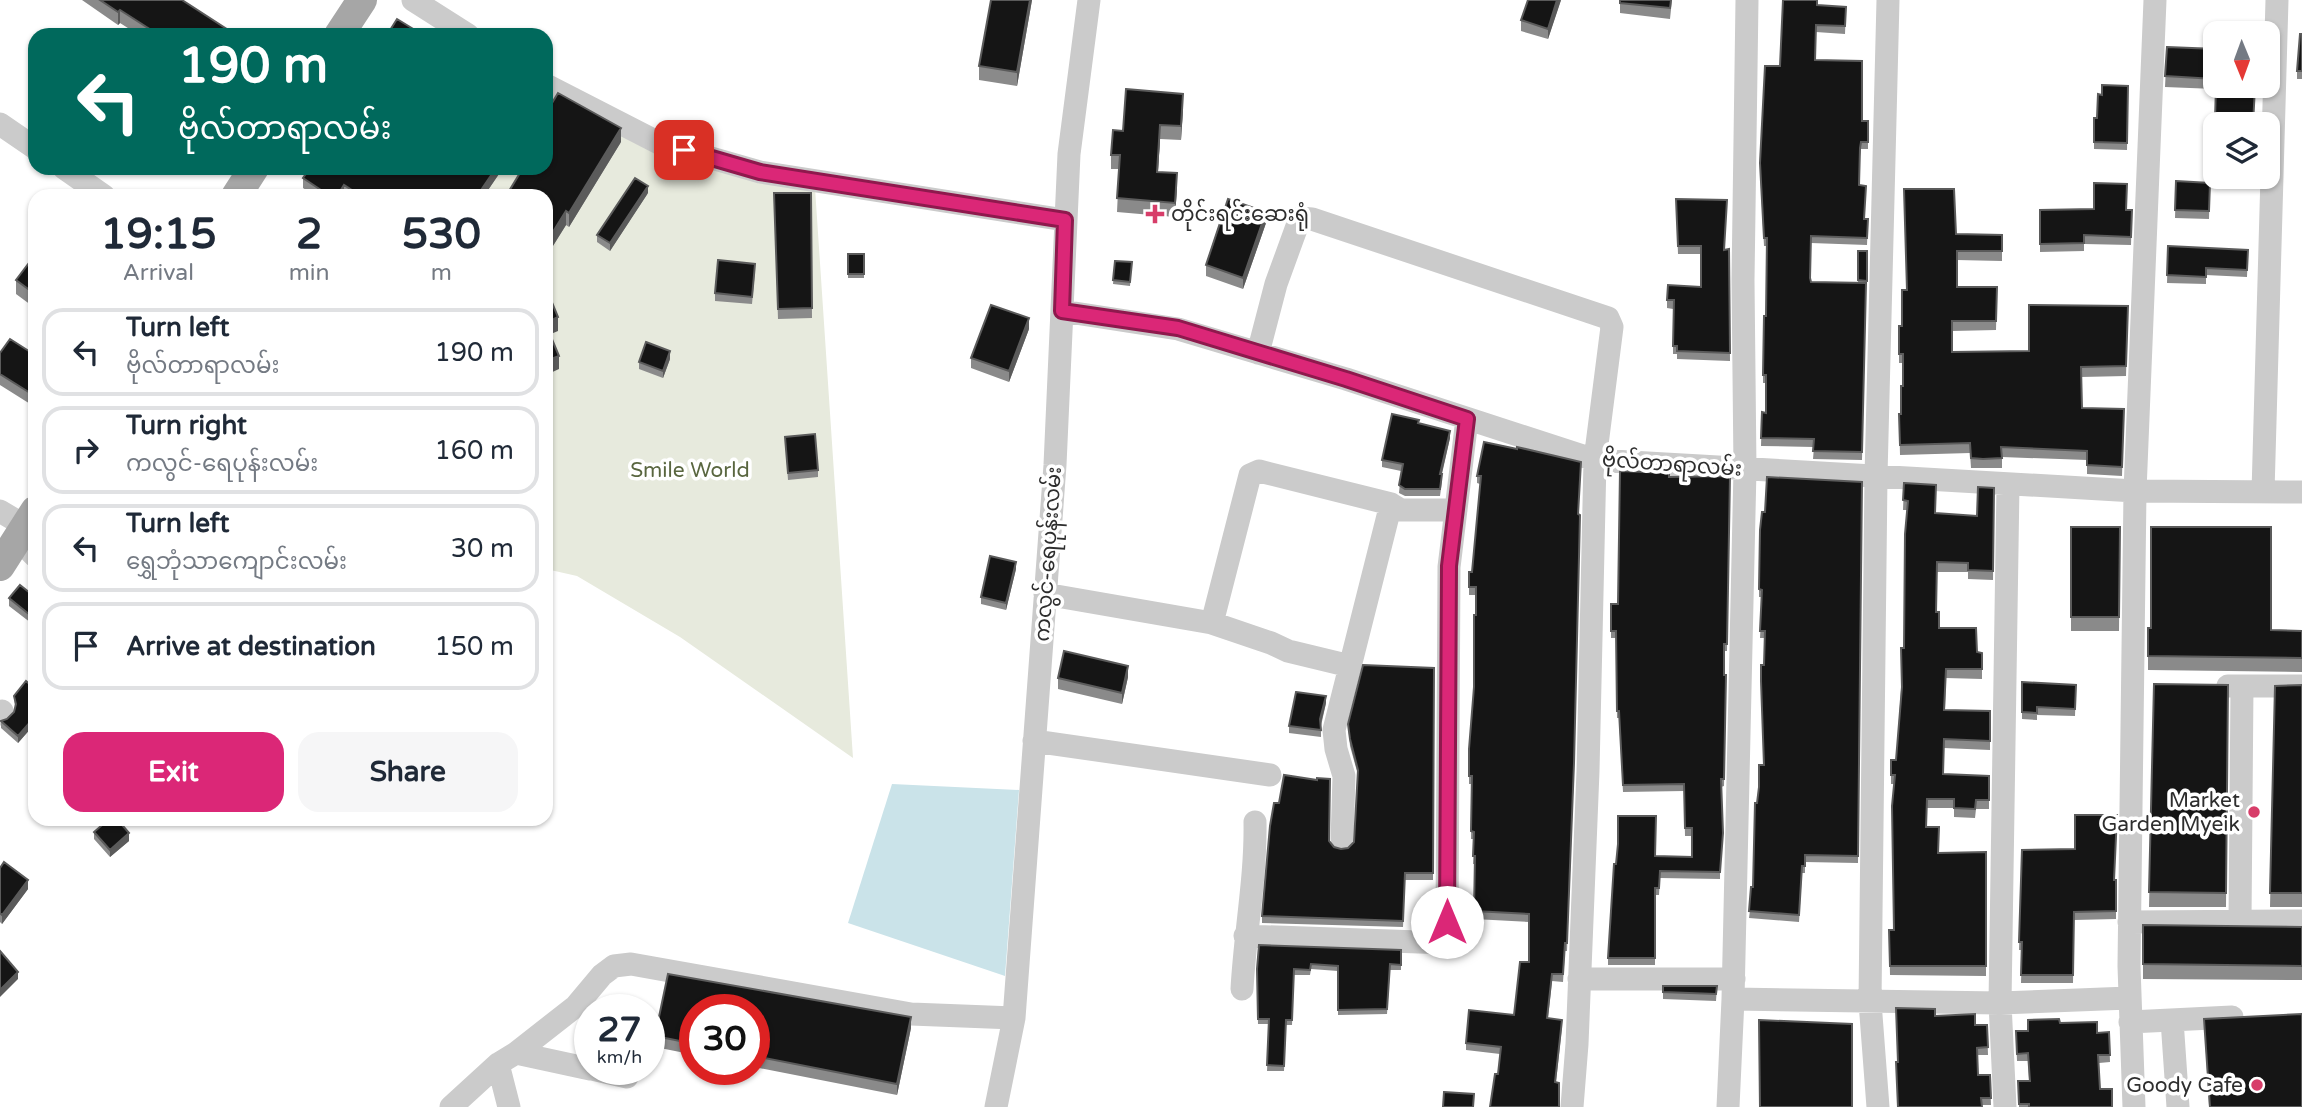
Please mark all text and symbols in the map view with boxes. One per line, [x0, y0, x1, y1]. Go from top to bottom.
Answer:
north arrow [2203, 21, 2280, 98]
map controls [2203, 21, 2280, 189]
text: 190 m [178, 37, 328, 96]
icon: left [63, 56, 154, 147]
text: ဗိုလ်တာရာလမ်း [178, 110, 392, 148]
button: layers [2203, 112, 2280, 189]
pin [654, 120, 714, 180]
icon: arrive [665, 131, 703, 169]
place label: တိုင်းရင်းဆေးရုံ [1171, 198, 1309, 231]
marker: တိုင်းရင်းဆေးရုံ [1145, 204, 1165, 224]
text: 19:15 [100, 209, 217, 260]
text: 2 [296, 209, 322, 260]
text: 530 [402, 209, 481, 260]
text: Arrival [123, 259, 194, 287]
text: min [289, 259, 330, 287]
text: m [431, 259, 452, 287]
text: Turn left [126, 312, 229, 343]
icon: left [67, 333, 105, 371]
text: 190 m [434, 337, 514, 368]
text: ဗိုလ်တာရာလမ်း [126, 352, 279, 380]
text: Turn right [126, 410, 247, 441]
icon: right [67, 431, 105, 469]
text: 160 m [434, 435, 514, 466]
street label: ဗိုလ်တာရာလမ်း [1601, 443, 1743, 486]
text: ကလွင်-ရေပုန်းလမ်း [126, 450, 318, 478]
park label: Smile World [630, 458, 750, 483]
street label: ကလွင်-ရေပုန်းလမ်း [1026, 465, 1071, 643]
text: Turn left [126, 508, 229, 539]
icon: left [67, 529, 105, 567]
text: 30 m [451, 533, 514, 564]
text: ရွှေဘုံသာကျောင်းလမ်း [126, 548, 347, 576]
icon: arrive [67, 627, 105, 665]
text: Arrive at destination [126, 631, 376, 662]
text: 150 m [434, 631, 514, 662]
button: Exit [63, 732, 284, 812]
button: Share [298, 732, 518, 812]
place label: Market Garden Myeik [2101, 788, 2240, 837]
marker: Market Garden Myeik [2246, 804, 2262, 820]
position arrow [1410, 885, 1484, 959]
speed limit sign: 30 [679, 994, 770, 1085]
text: 27 [598, 1009, 641, 1051]
text: km/h [597, 1046, 642, 1068]
place label: Goody Cafe [2126, 1073, 2243, 1098]
marker: Goody Cafe [2249, 1077, 2265, 1093]

